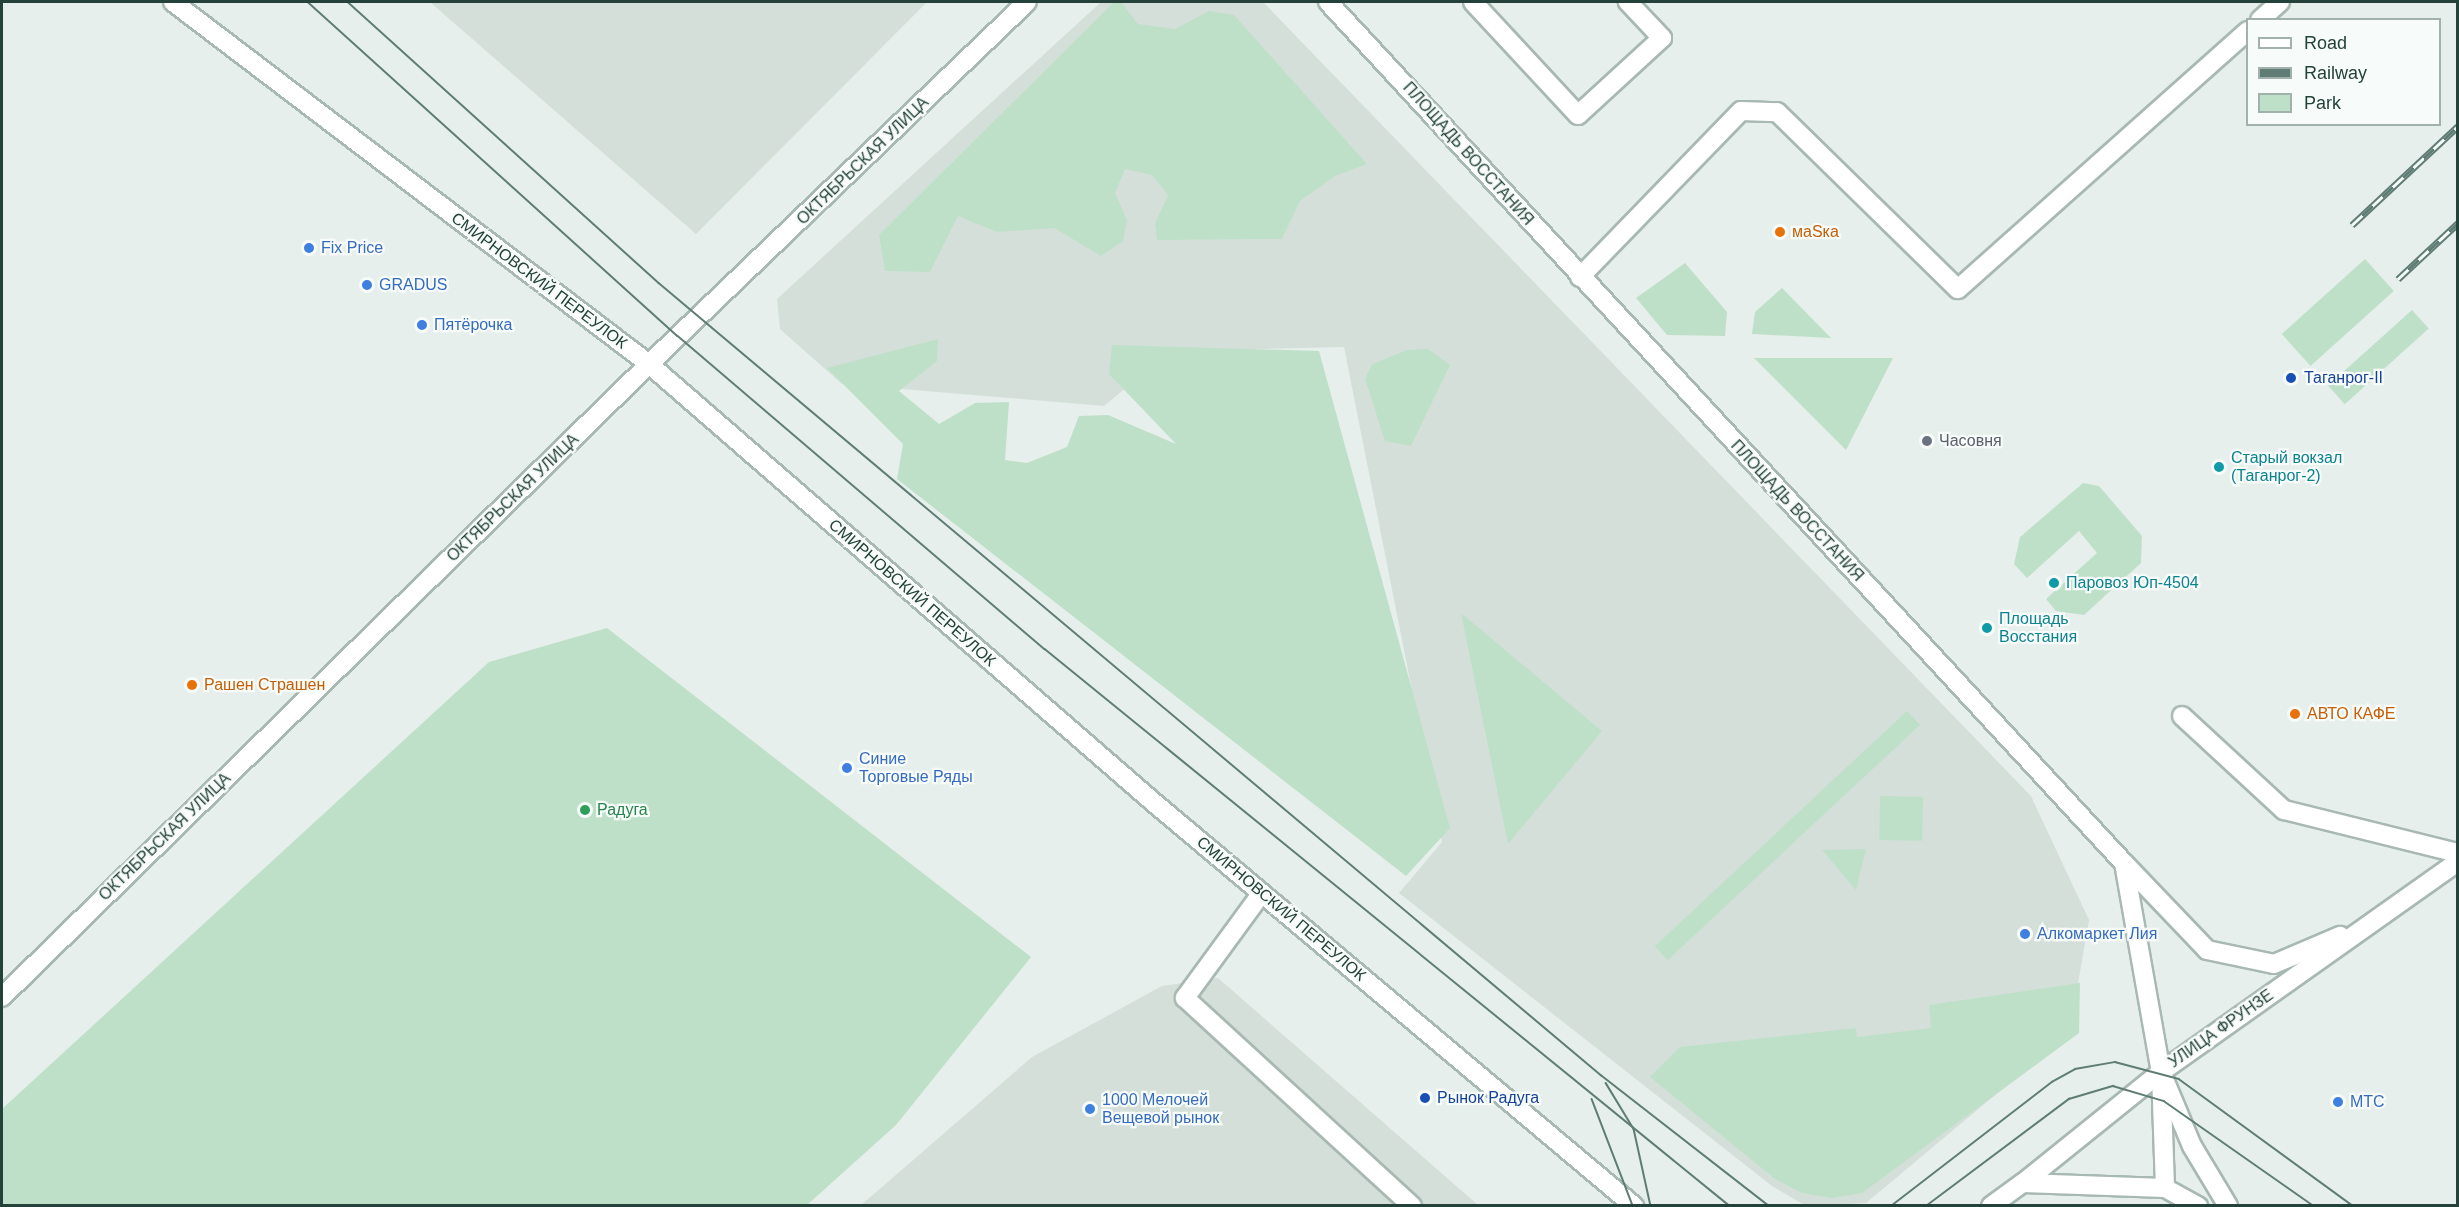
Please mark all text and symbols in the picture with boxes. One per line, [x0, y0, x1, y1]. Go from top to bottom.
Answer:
legend [2246, 18, 2441, 126]
text: Road [2304, 33, 2347, 53]
text: Railway [2304, 63, 2367, 83]
street label: ПЛОЩАДЬ ВОССТАНИЯ [1399, 78, 1537, 230]
street label: ОКТЯБРЬСКАЯ УЛИЦА [793, 93, 933, 229]
text: Park [2304, 93, 2341, 113]
street label: СМИРНОВСКИЙ ПЕРЕУЛОК [447, 209, 631, 353]
place label: маSка [1792, 222, 1839, 242]
marker: маSка [1773, 225, 1787, 239]
place label: Fix Price [321, 238, 383, 258]
marker: Fix Price [302, 241, 316, 255]
place label: GRADUS [379, 275, 447, 295]
marker: GRADUS [360, 278, 374, 292]
place label: Пятёрочка [434, 315, 512, 335]
marker: Пятёрочка [415, 318, 429, 332]
place label: Таганрог-II [2304, 368, 2383, 388]
marker: Таганрог-II [2282, 369, 2300, 387]
street label: ОКТЯБРЬСКАЯ УЛИЦА [443, 430, 583, 566]
place label: Часовня [1939, 431, 2002, 451]
marker: Часовня [1920, 434, 1934, 448]
street label: ПЛОЩАДЬ ВОССТАНИЯ [1727, 436, 1867, 586]
place label: Старый вокзал (Таганрог-2) [2231, 448, 2342, 486]
marker: Старый вокзал (Таганрог-2) [2212, 460, 2226, 474]
street label: СМИРНОВСКИЙ ПЕРЕУЛОК [825, 515, 999, 671]
place label: Паровоз Юп-4504 [2066, 573, 2199, 593]
marker: Паровоз Юп-4504 [2047, 576, 2061, 590]
place label: Площадь Восстания [1999, 609, 2077, 647]
marker: Площадь Восстания [1980, 621, 1994, 635]
place label: Рашен Страшен [204, 675, 325, 695]
marker: Рашен Страшен [185, 678, 199, 692]
place label: АВТО КАФЕ [2307, 704, 2396, 724]
marker: АВТО КАФЕ [2288, 707, 2302, 721]
place label: Синие Торговые Ряды [859, 749, 973, 787]
marker: Синие Торговые Ряды [840, 761, 854, 775]
street label: ОКТЯБРЬСКАЯ УЛИЦА [95, 769, 235, 905]
place label: Радуга [597, 800, 648, 820]
marker: Радуга [578, 803, 592, 817]
street label: СМИРНОВСКИЙ ПЕРЕУЛОК [1193, 833, 1369, 985]
place label: Алкомаркет Лия [2037, 924, 2157, 944]
marker: Алкомаркет Лия [2018, 927, 2032, 941]
street label: УЛИЦА ФРУНЗЕ [2165, 986, 2277, 1072]
place label: Рынок Радуга [1437, 1088, 1539, 1108]
place label: 1000 Мелочей Вещевой рынок [1102, 1090, 1219, 1128]
marker: Рынок Радуга [1418, 1091, 1432, 1105]
place label: МТС [2350, 1092, 2385, 1112]
marker: МТС [2331, 1095, 2345, 1109]
marker: 1000 Мелочей Вещевой рынок [1083, 1102, 1097, 1116]

